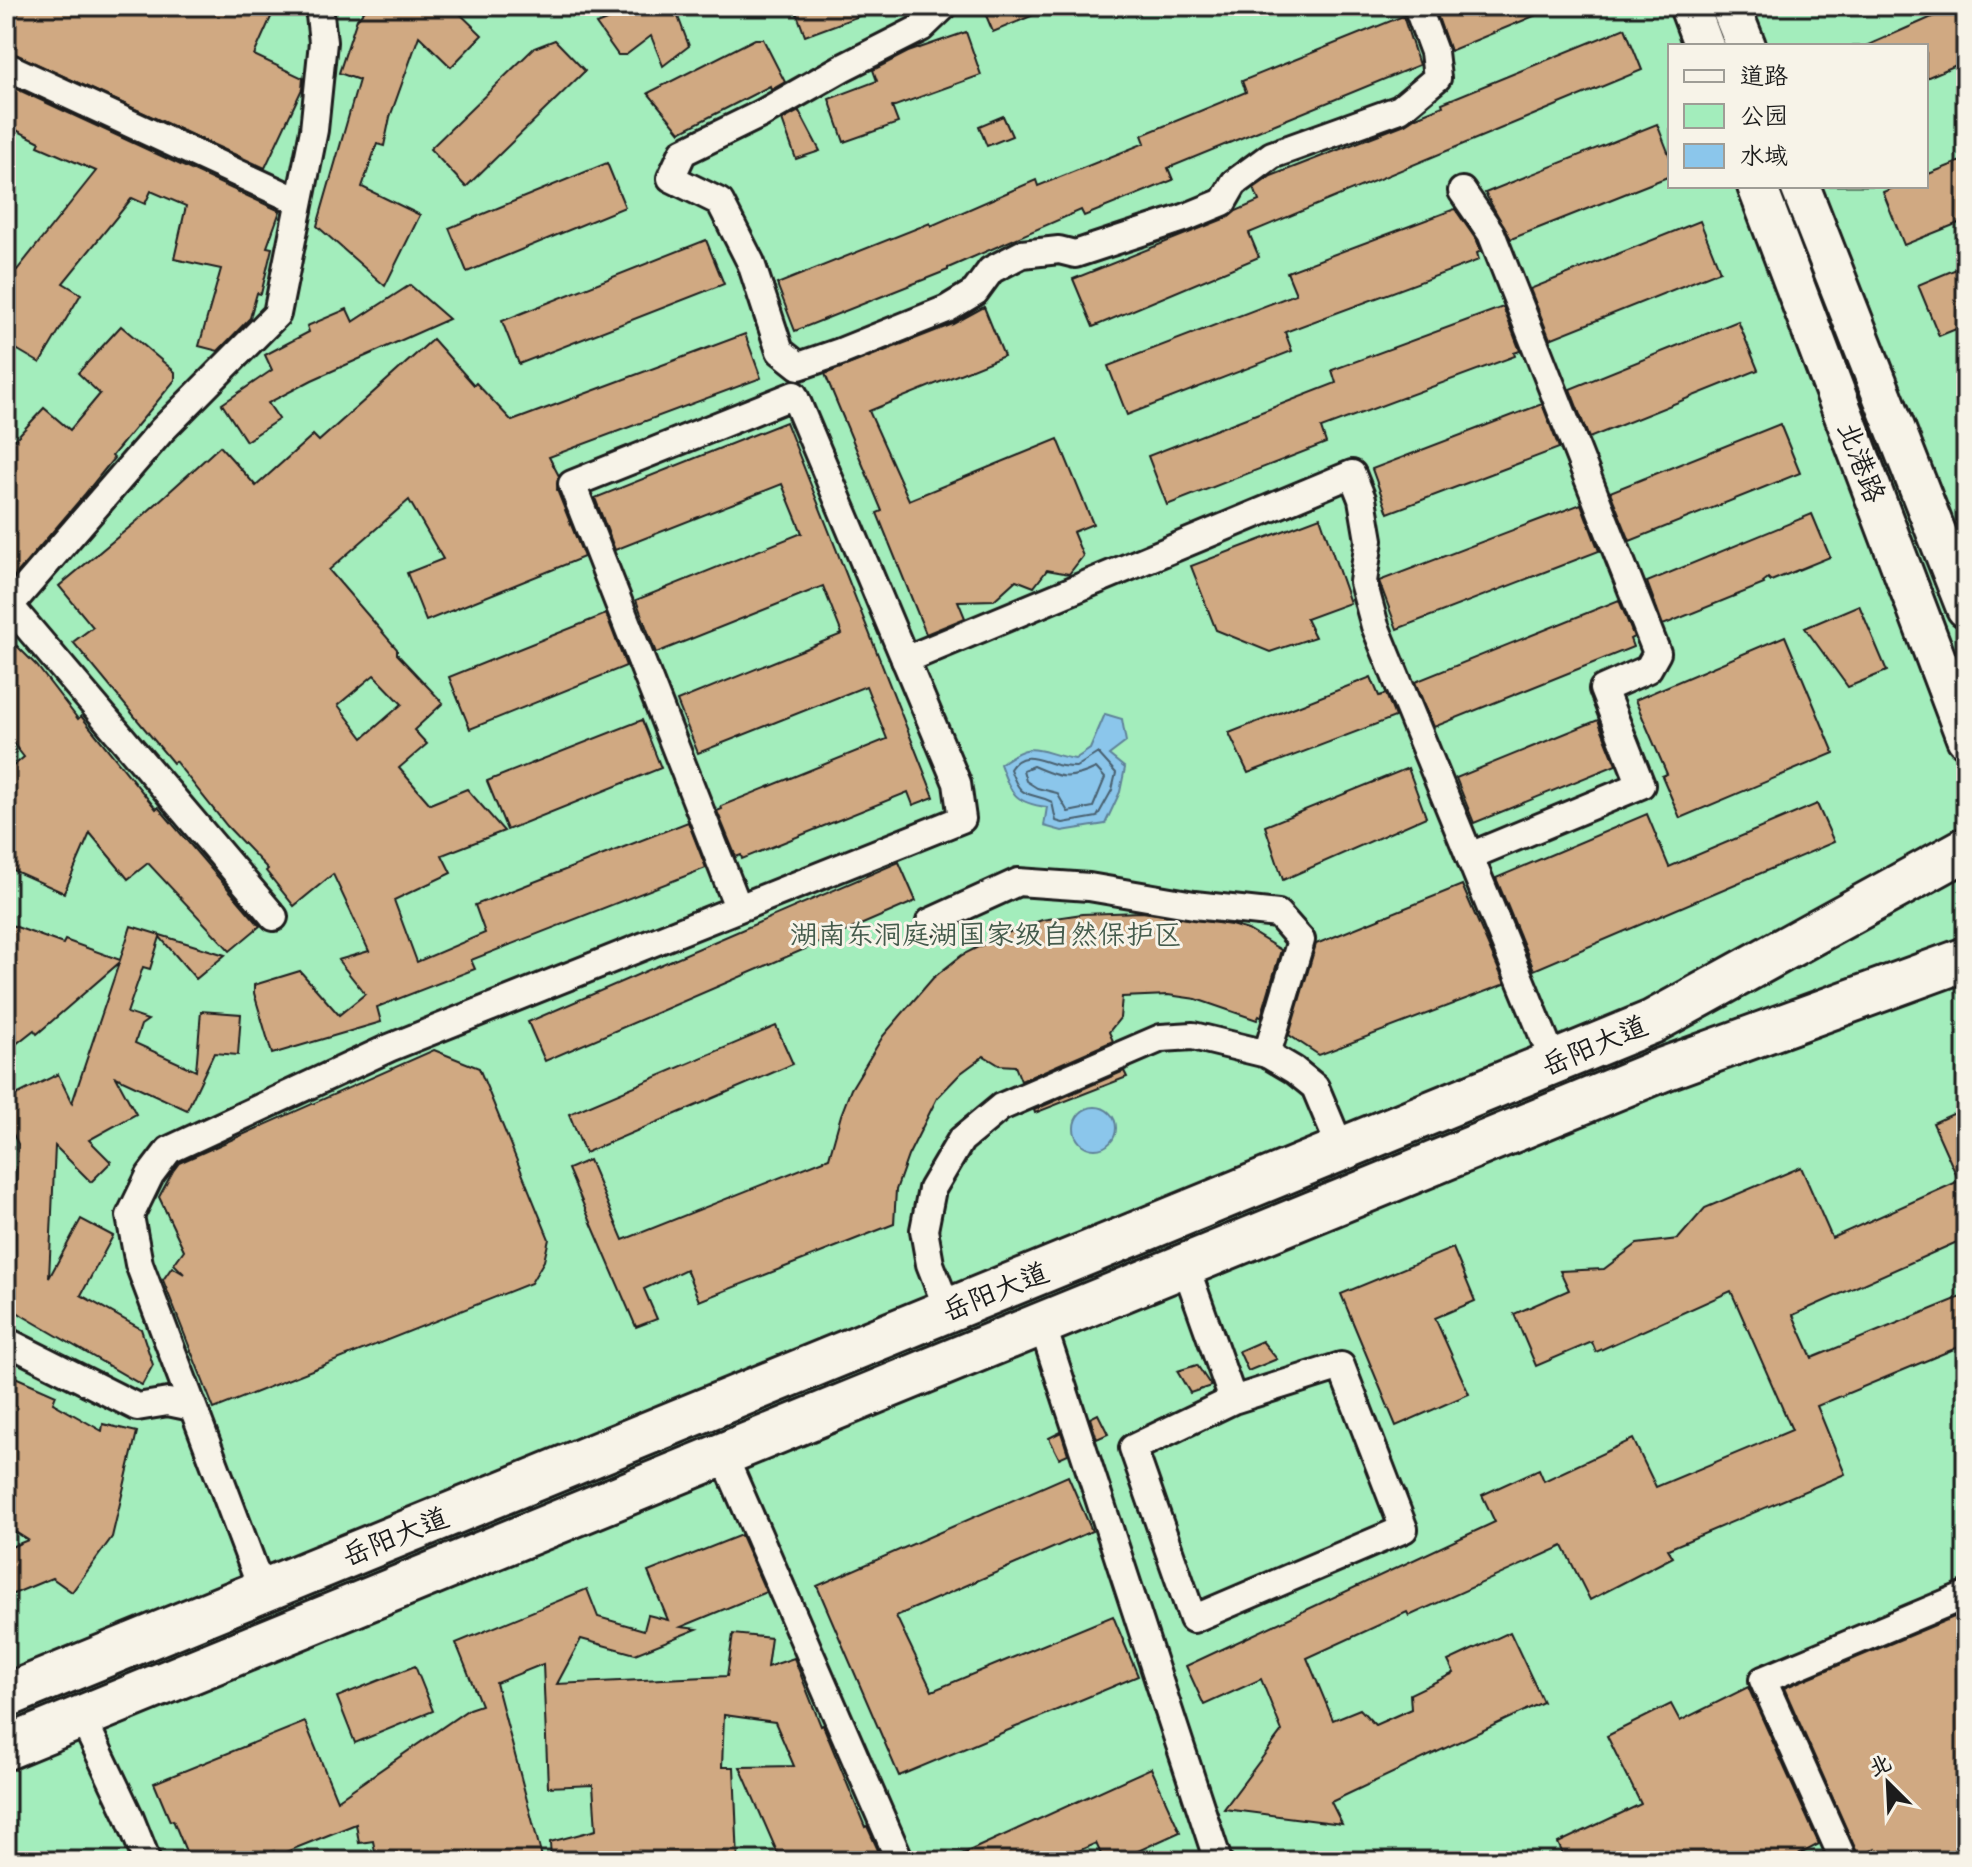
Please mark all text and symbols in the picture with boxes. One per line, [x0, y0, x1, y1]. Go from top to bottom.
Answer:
legend [1668, 44, 1928, 188]
text: 道路 [1740, 61, 1788, 90]
text: 公园 [1740, 101, 1788, 130]
text: 水域 [1740, 141, 1788, 170]
street label: 北港路 [1831, 417, 1893, 507]
park label: 湖南东洞庭湖国家级自然保护区 [790, 917, 1182, 951]
street label: 岳阳大道 [1536, 1007, 1652, 1083]
street label: 岳阳大道 [937, 1254, 1053, 1328]
street label: 岳阳大道 [337, 1499, 453, 1573]
north arrow [1848, 1743, 1928, 1823]
text: 北 [1865, 1748, 1896, 1782]

